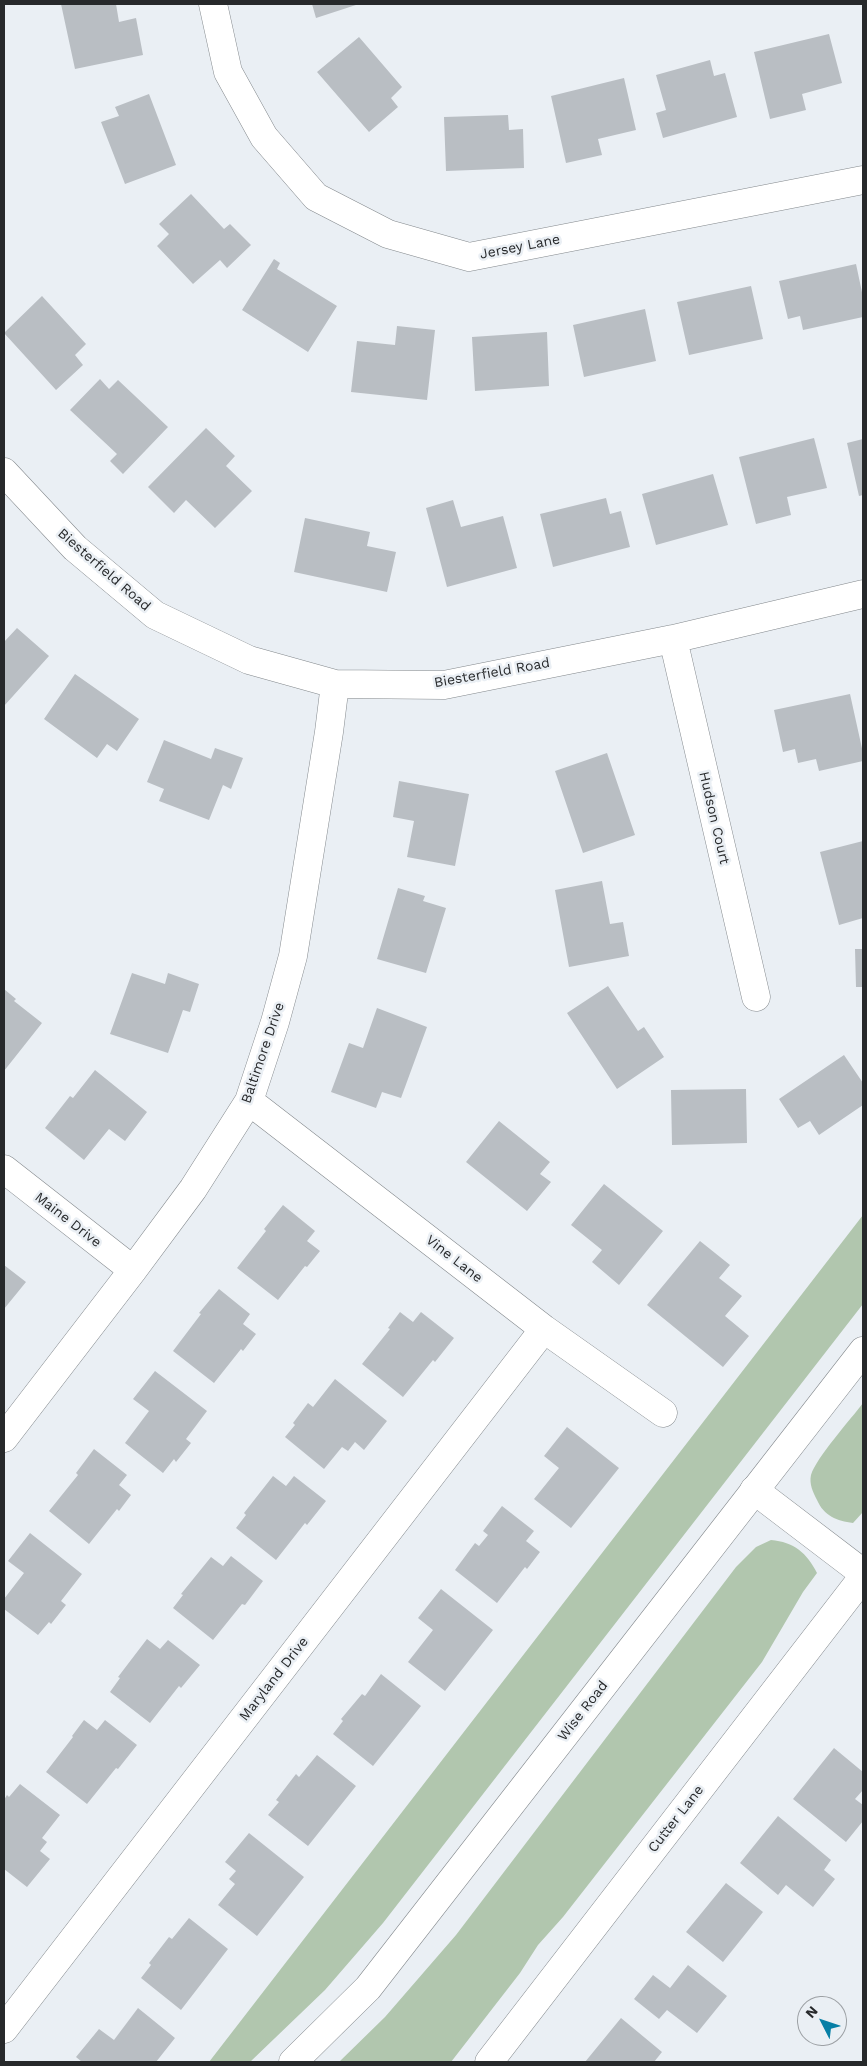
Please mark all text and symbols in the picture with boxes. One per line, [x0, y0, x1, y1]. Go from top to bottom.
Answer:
street label: Jersey Lane [478, 231, 562, 263]
street label: Biesterfield Road [54, 525, 154, 615]
street label: Biesterfield Road [433, 655, 551, 691]
street label: Hudson Court [695, 770, 733, 866]
street label: Baltimore Drive [238, 1000, 288, 1106]
street label: Maine Drive [31, 1189, 105, 1251]
street label: Vine Lane [422, 1232, 486, 1286]
street label: Maryland Drive [236, 1634, 312, 1724]
street label: Wise Road [554, 1678, 612, 1744]
street label: Cutter Lane [645, 1782, 707, 1856]
north arrow [797, 1996, 847, 2046]
text: N [802, 2003, 821, 2021]

